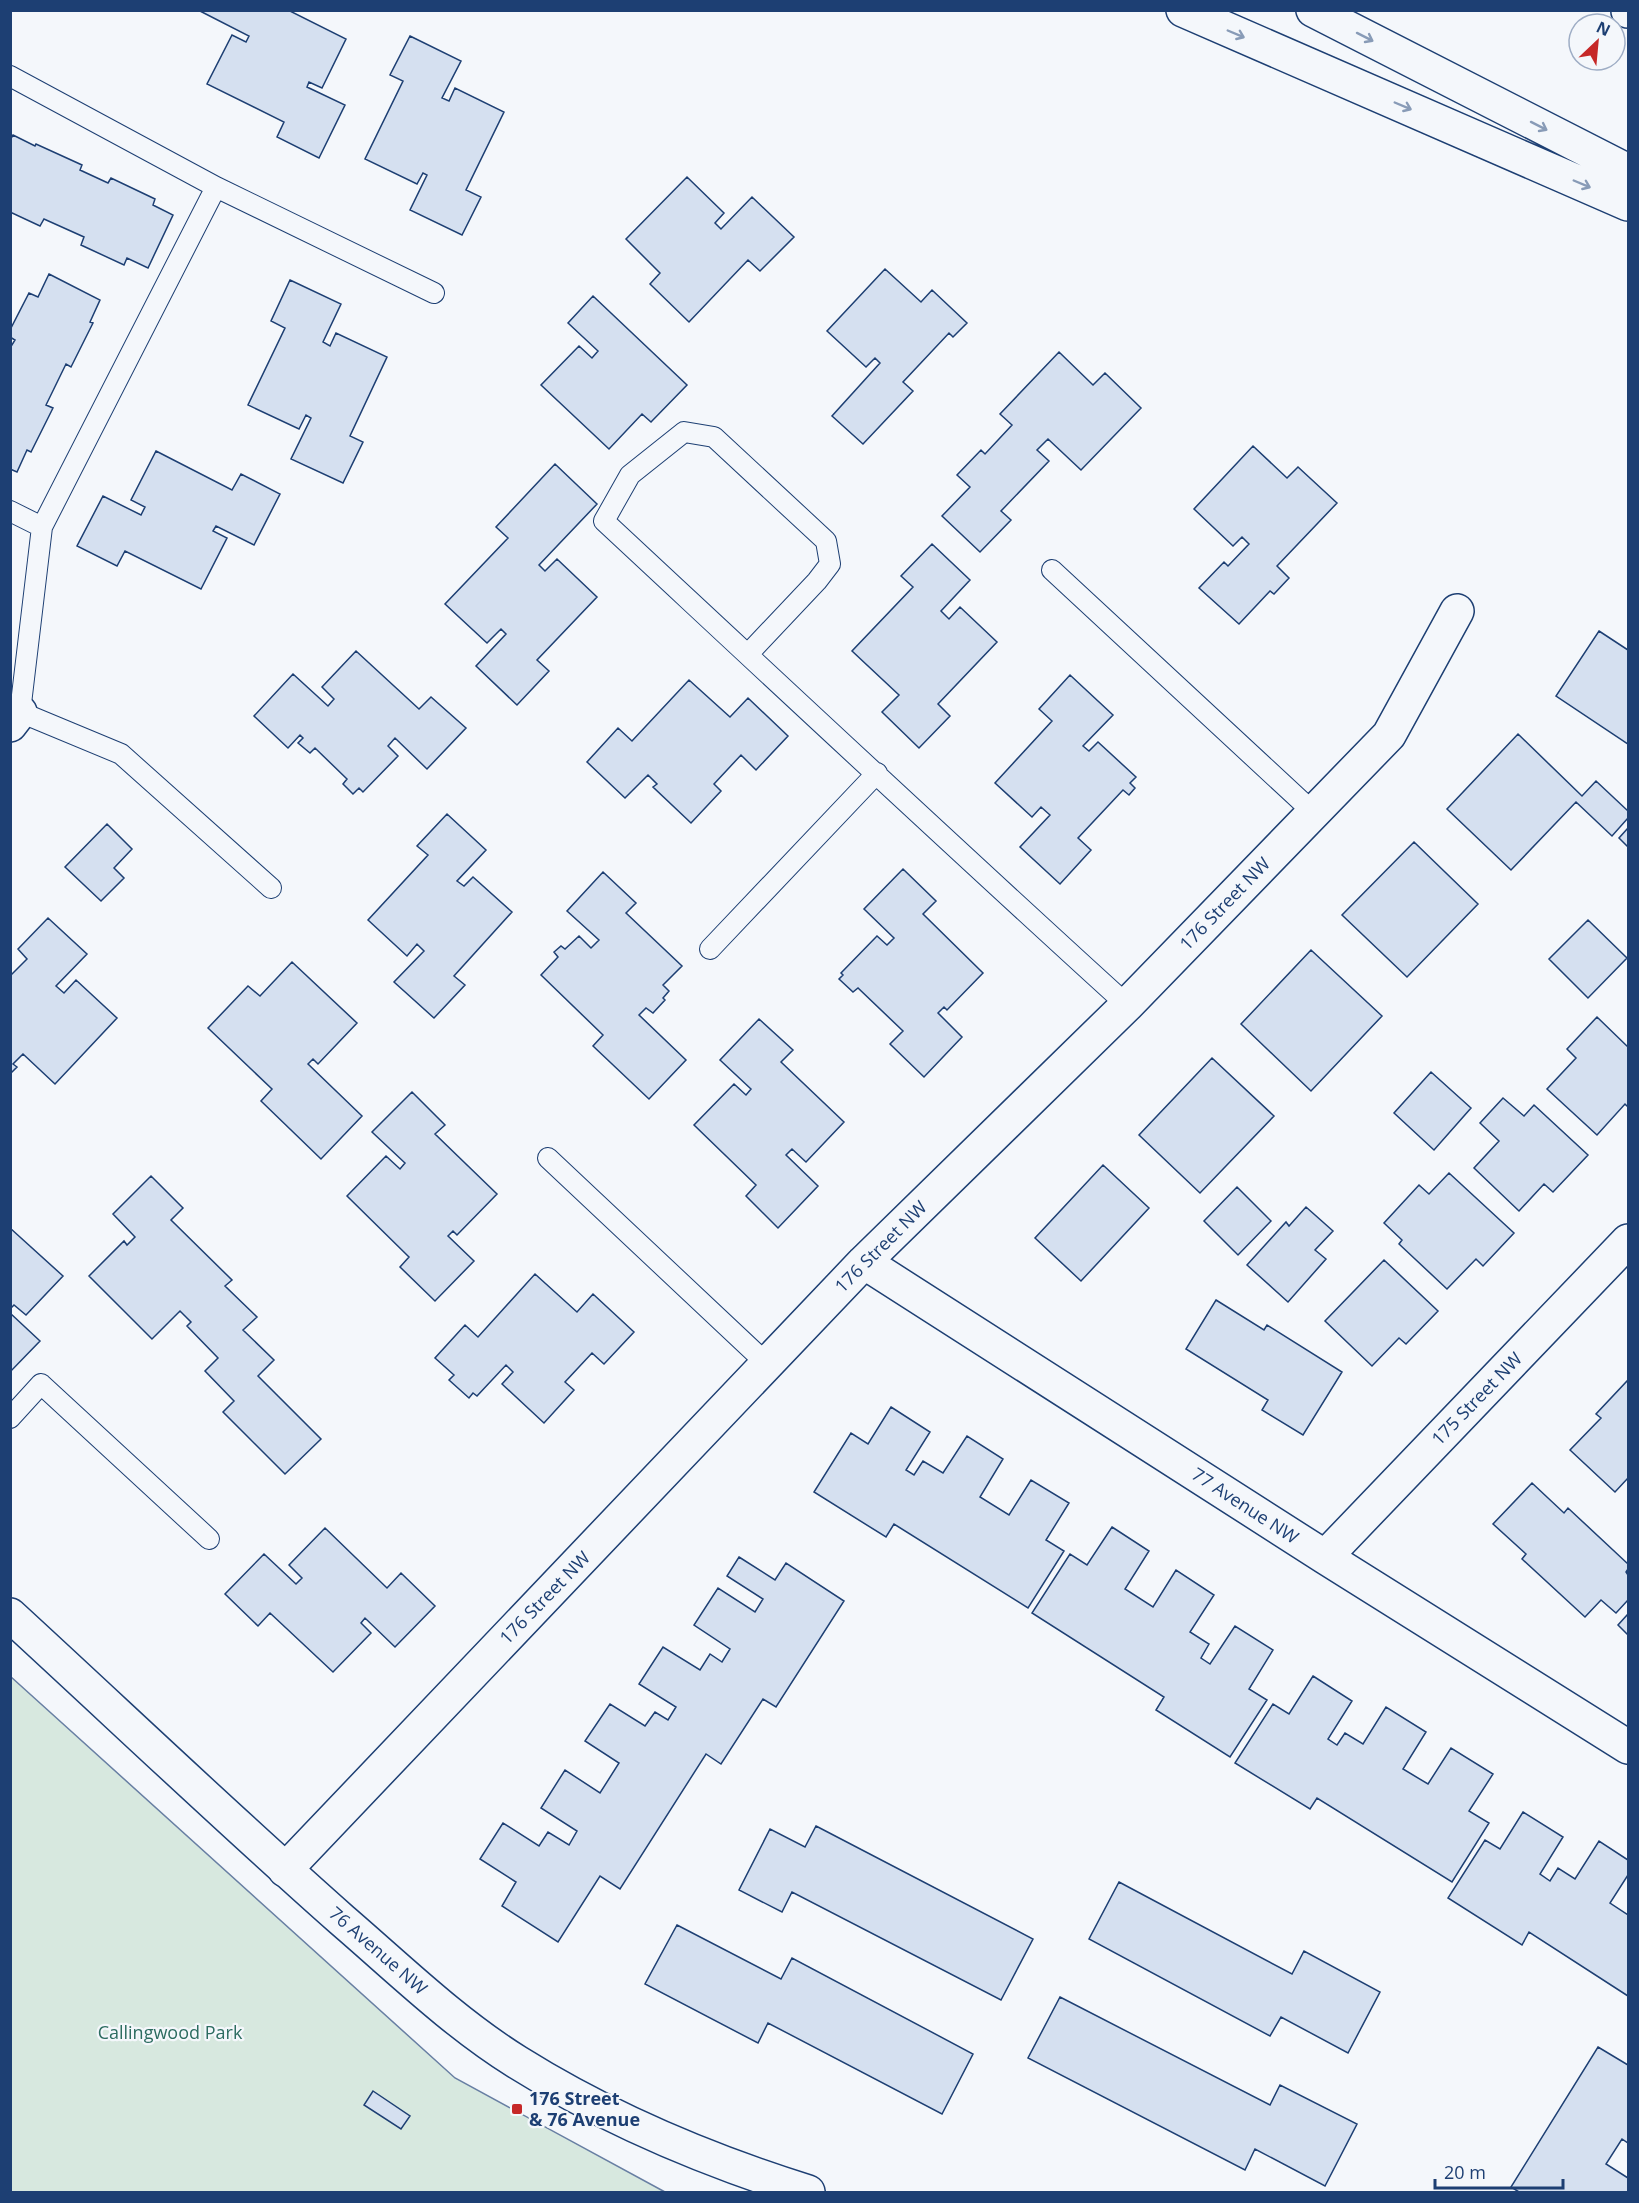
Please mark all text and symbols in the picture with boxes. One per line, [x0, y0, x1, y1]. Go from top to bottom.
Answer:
north arrow [1567, 12, 1627, 72]
text: N [1593, 16, 1614, 41]
one-way arrow [1227, 29, 1245, 40]
one-way arrow [1356, 31, 1373, 43]
one-way arrow [1394, 101, 1412, 112]
one-way arrow [1529, 120, 1547, 132]
one-way arrow [1573, 179, 1591, 190]
street label: 176 Street NW [1174, 851, 1275, 955]
street label: 176 Street NW [829, 1195, 932, 1297]
street label: 175 Street NW [1426, 1346, 1527, 1450]
street label: 77 Avenue NW [1188, 1462, 1304, 1549]
street label: 176 Street NW [494, 1545, 595, 1649]
street label: 76 Avenue NW [324, 1901, 433, 2000]
park label: Callingwood Park [98, 2020, 243, 2044]
place label: 176 Street & 76 Avenue [529, 2086, 640, 2131]
marker: 176 Street & 76 Avenue [510, 2102, 524, 2116]
scale bar [1435, 2152, 1562, 2190]
text: 20 m [1444, 2160, 1486, 2184]

